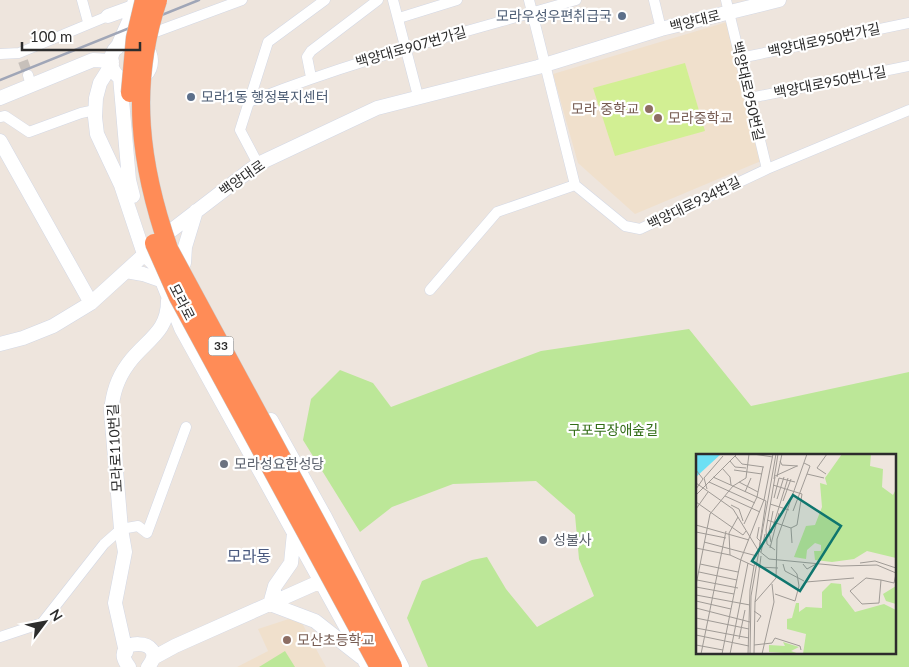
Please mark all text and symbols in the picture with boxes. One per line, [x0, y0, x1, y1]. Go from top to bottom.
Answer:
street label: 백양대로 [668, 6, 722, 35]
place label: 모라우성우편취급국 [496, 7, 612, 24]
marker: 모라우성우편취급국 [616, 10, 628, 22]
street label: 백양대로950번가길 [766, 19, 882, 60]
scale bar [22, 20, 140, 52]
street label: 백양대로907번가길 [353, 23, 468, 70]
text: 100 m [30, 27, 72, 45]
street label: 백양대로950번길 [729, 39, 768, 142]
street label: 백양대로950번나길 [772, 62, 888, 101]
place label: 모라1동 행정복지센터 [201, 88, 329, 105]
marker: 모라1동 행정복지센터 [185, 91, 197, 103]
place label: 모라 중학교 [571, 100, 639, 117]
marker: 모라 중학교 [643, 103, 655, 115]
place label: 모라중학교 [668, 109, 733, 126]
marker: 모라중학교 [652, 112, 664, 124]
street label: 백양대로 [216, 156, 268, 199]
street label: 백양대로934번길 [644, 173, 743, 232]
street label: 모라로 [166, 281, 199, 323]
road number: 33 [208, 336, 234, 356]
street label: 모라로110번길 [104, 403, 125, 493]
park label: 구포무장애숲길 [568, 421, 658, 438]
inset map [696, 454, 896, 654]
place label: 모라성요한성당 [234, 455, 324, 472]
marker: 모라성요한성당 [218, 458, 230, 470]
place label: 성불사 [553, 531, 592, 548]
marker: 성불사 [537, 534, 549, 546]
district label: 모라동 [227, 546, 271, 565]
north arrow [20, 597, 70, 647]
text: N [46, 606, 67, 624]
place label: 모산초등학교 [297, 631, 374, 648]
marker: 모산초등학교 [281, 634, 293, 646]

